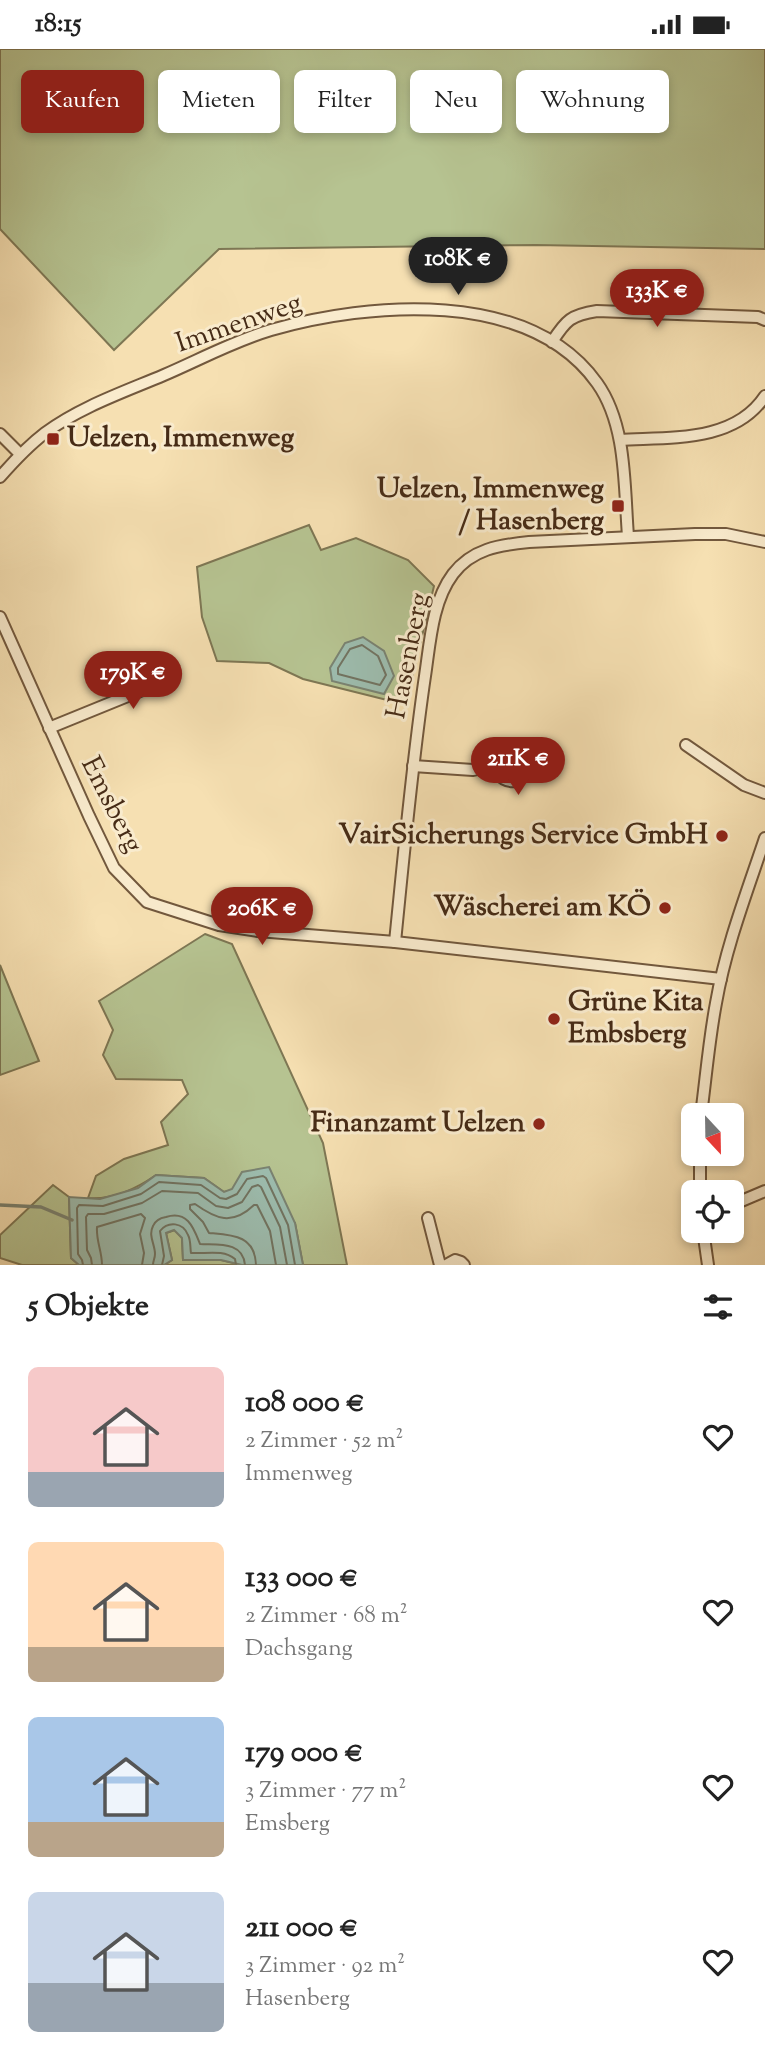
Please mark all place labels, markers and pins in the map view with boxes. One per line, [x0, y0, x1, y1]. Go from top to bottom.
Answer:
pin: 108K € [401, 237, 515, 297]
pin: 133K € [600, 269, 714, 329]
place label: Uelzen, Immenweg [67, 419, 294, 459]
marker: Uelzen, Immenweg [45, 431, 61, 447]
place label: Uelzen, Immenweg / Hasenberg [377, 470, 604, 542]
marker: Uelzen, Immenweg / Hasenberg [610, 498, 626, 514]
pin: 179K € [76, 651, 190, 711]
pin: 211K € [461, 737, 575, 797]
place label: VairSicherungs Service GmbH [338, 816, 709, 856]
marker: VairSicherungs Service GmbH [714, 828, 730, 844]
pin: 206K € [205, 887, 319, 947]
place label: Wäscherei am KÖ [433, 888, 651, 928]
marker: Wäscherei am KÖ [657, 900, 673, 916]
place label: Grüne Kita Embsberg [568, 983, 703, 1055]
marker: Grüne Kita Embsberg [546, 1011, 562, 1027]
place label: Finanzamt Uelzen [311, 1104, 525, 1144]
marker: Finanzamt Uelzen [531, 1116, 547, 1132]

